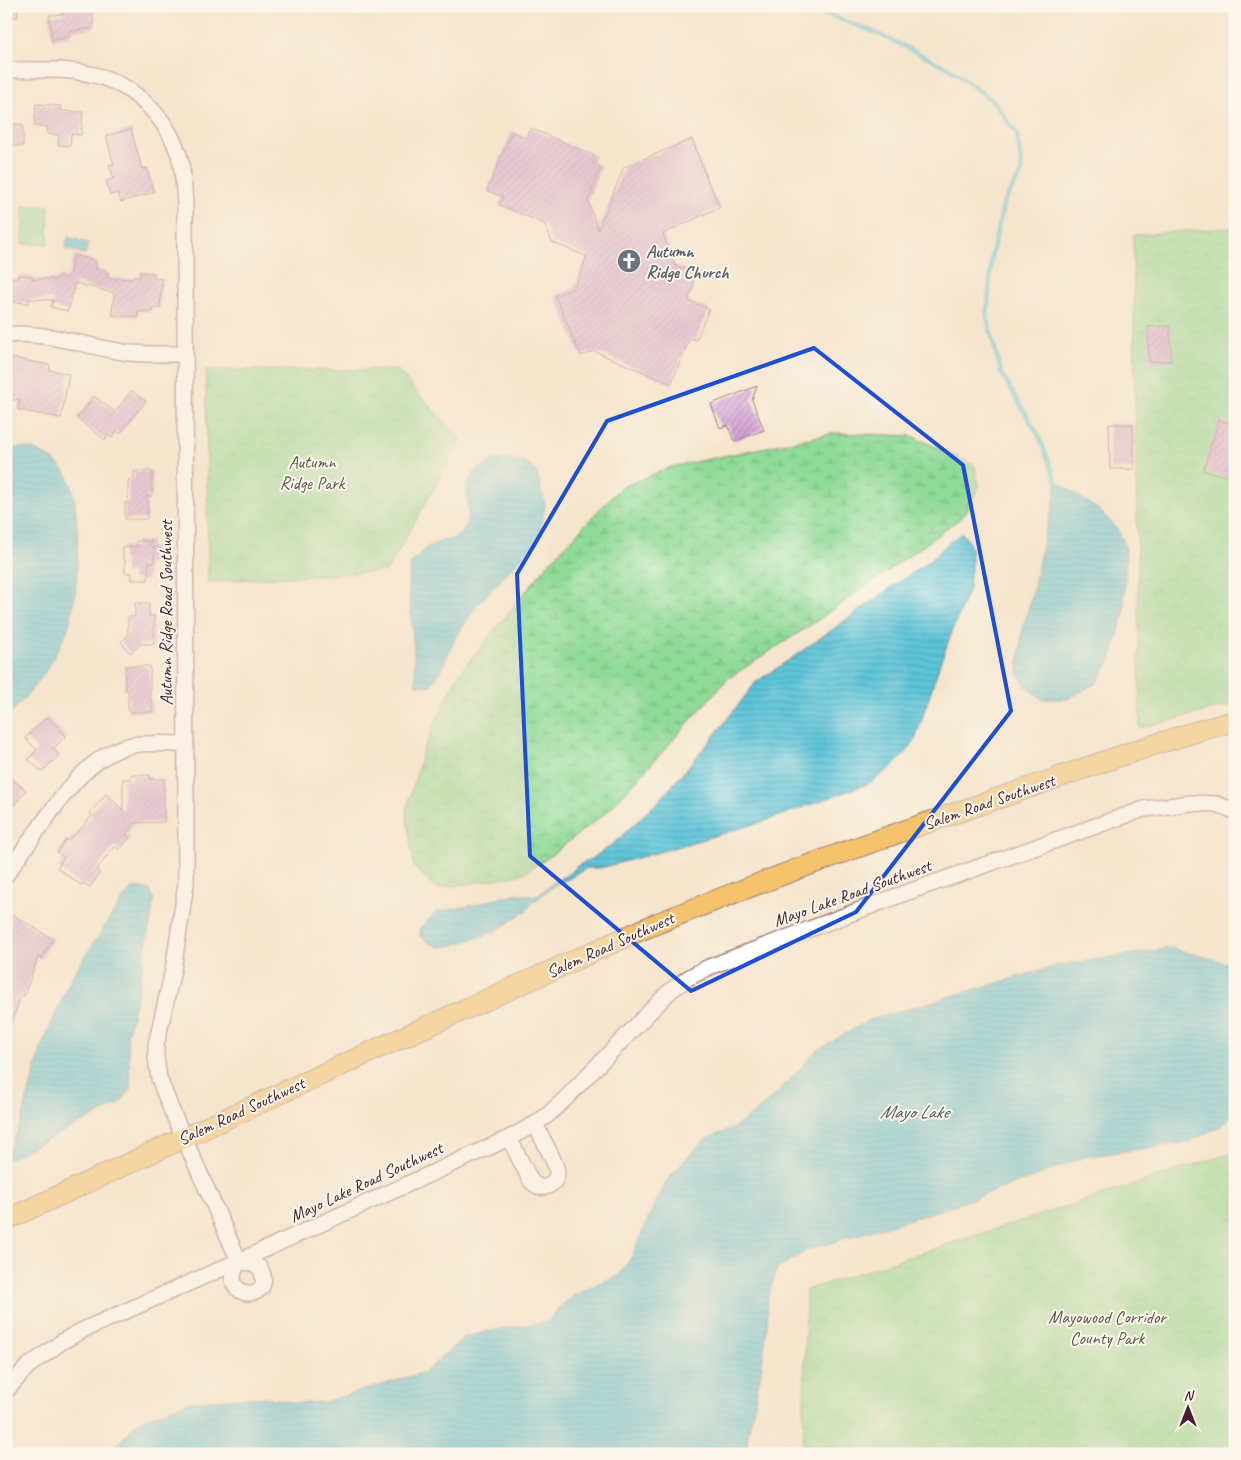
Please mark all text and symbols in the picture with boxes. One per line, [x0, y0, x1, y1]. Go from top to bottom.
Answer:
place label: Autumn Ridge Church [646, 240, 729, 283]
church icon: Autumn Ridge Church [616, 248, 642, 274]
park label: Autumn Ridge Park [280, 451, 346, 494]
street label: Autumn Ridge Road Southwest [155, 518, 177, 706]
street label: Salem Road Southwest [920, 769, 1059, 835]
street label: Mayo Lake Road Southwest [770, 854, 936, 932]
street label: Salem Road Southwest [543, 906, 679, 983]
street label: Salem Road Southwest [174, 1071, 310, 1150]
water label: Mayo Lake [880, 1100, 951, 1124]
street label: Mayo Lake Road Southwest [286, 1136, 448, 1227]
park label: Mayowood Corridor County Park [1048, 1306, 1168, 1349]
north arrow [1164, 1382, 1214, 1432]
text: N [1184, 1387, 1195, 1404]

